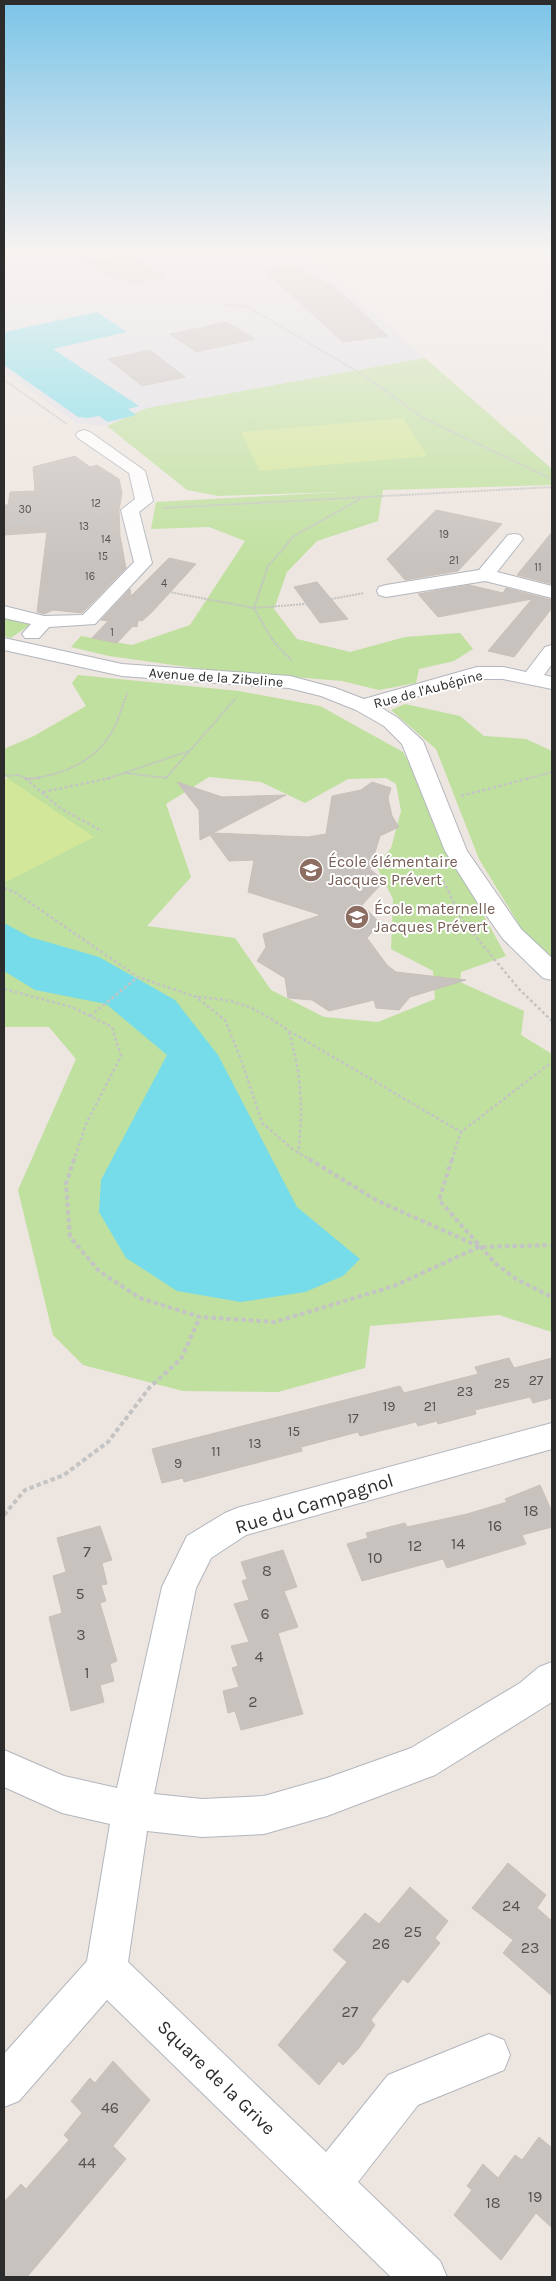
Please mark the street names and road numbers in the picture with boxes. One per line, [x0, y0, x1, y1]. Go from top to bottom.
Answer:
street label: Avenue de la Zibeline [148, 664, 284, 691]
street label: Rue de l'Aubépine [372, 667, 485, 712]
street label: Rue du Campagnol [233, 1469, 396, 1538]
street label: Square de la Grive [153, 2016, 280, 2140]

